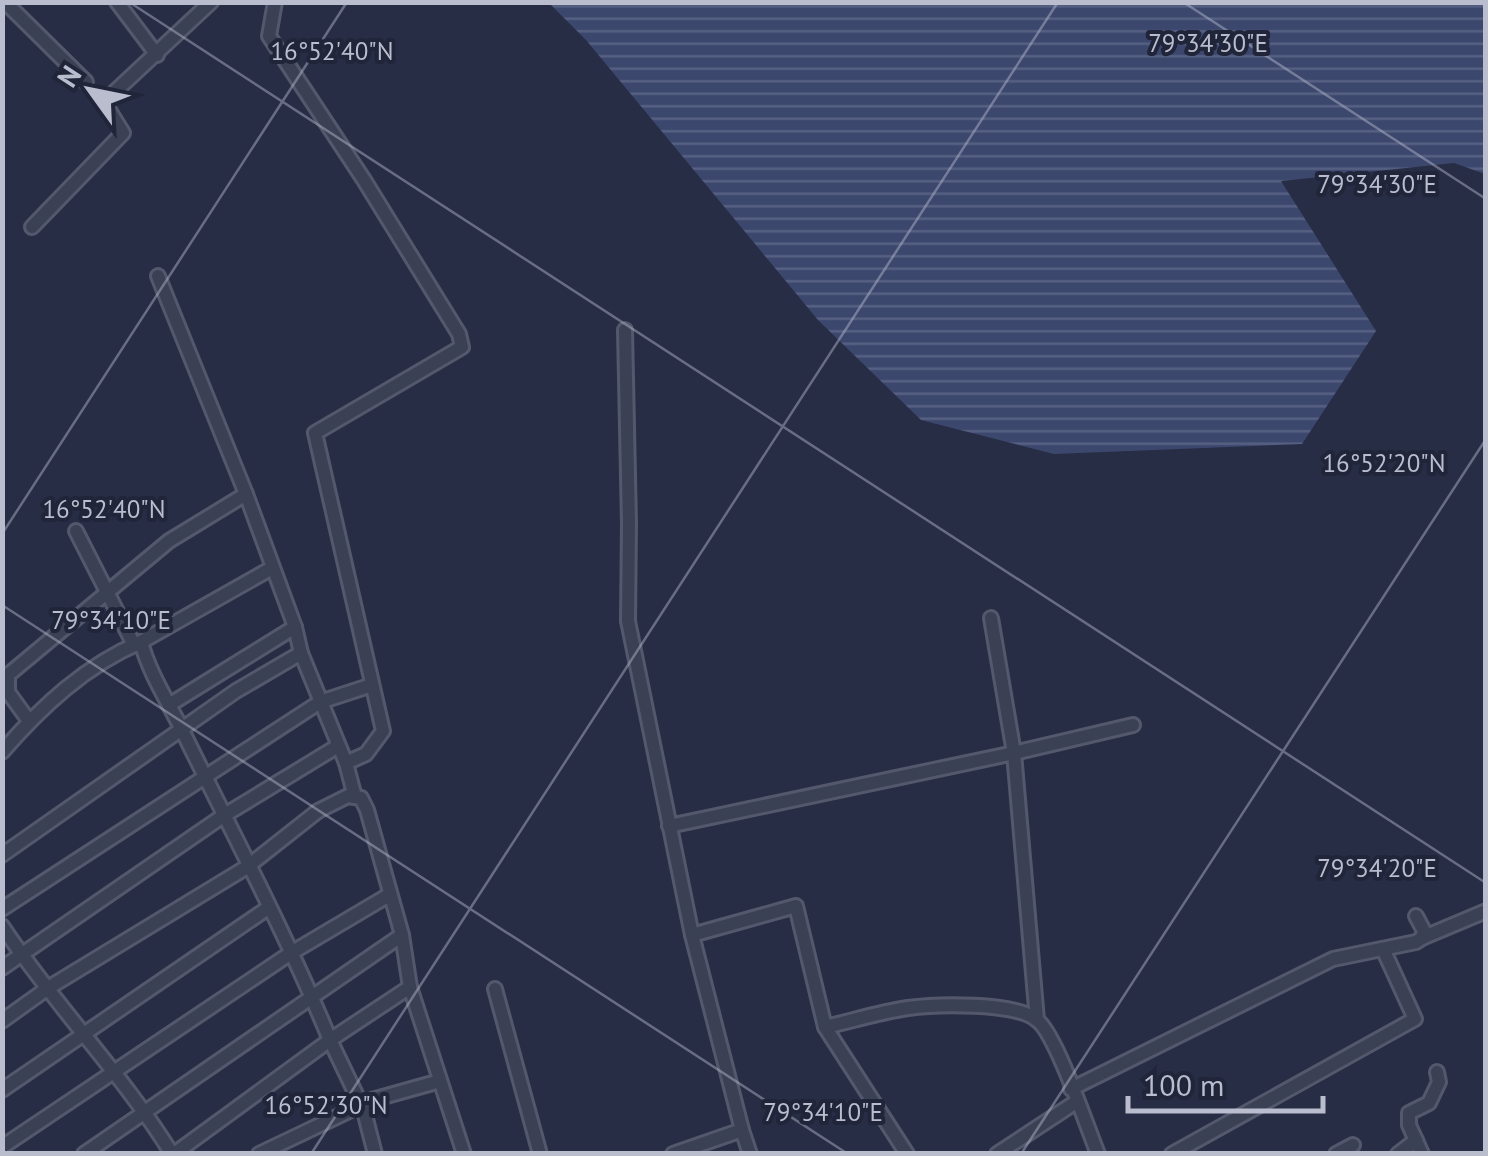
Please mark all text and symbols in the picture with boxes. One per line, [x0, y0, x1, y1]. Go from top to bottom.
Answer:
text: 79°34'30"E [1148, 27, 1268, 59]
text: 16°52'40"N [270, 35, 394, 67]
north arrow [40, 40, 140, 140]
text: N [48, 58, 89, 94]
text: 79°34'30"E [1317, 168, 1437, 200]
text: 16°52'20"N [1322, 447, 1446, 479]
text: 16°52'40"N [42, 493, 166, 525]
text: 79°34'10"E [51, 604, 171, 636]
text: 79°34'20"E [1317, 852, 1437, 884]
scale bar [1128, 1051, 1323, 1113]
text: 100 m [1143, 1065, 1224, 1104]
text: 16°52'30"N [264, 1089, 388, 1121]
text: 79°34'10"E [763, 1096, 883, 1128]

